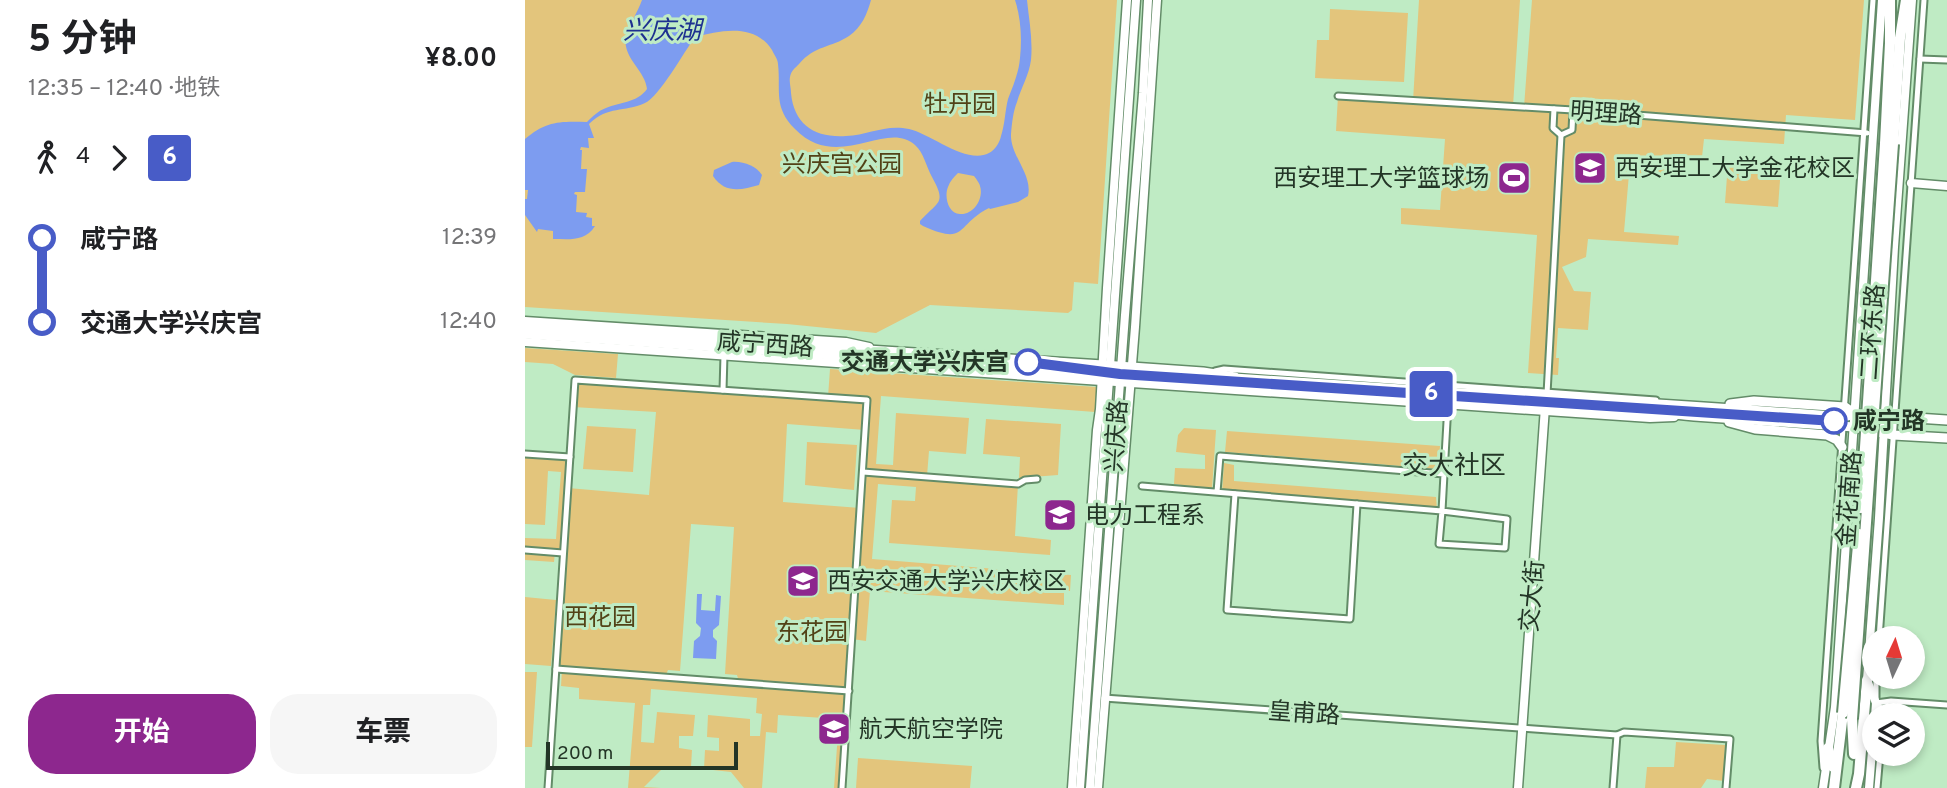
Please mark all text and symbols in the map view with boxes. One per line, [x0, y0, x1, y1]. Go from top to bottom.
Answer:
water label: 兴庆湖 [623, 16, 705, 49]
text: 5 分钟 [28, 17, 137, 66]
text: ¥8.00 [425, 43, 497, 76]
text: 12:35 – 12:40 · 地铁 [28, 75, 220, 104]
park label: 牡丹园 [924, 91, 996, 121]
street label: 明理路 [1569, 98, 1643, 132]
icon: walk [28, 139, 66, 177]
icon: forward [100, 139, 138, 177]
text: 4 [76, 143, 90, 172]
text: 6 [162, 143, 177, 173]
school or university icon: 西安理工大学金花校区 [1571, 149, 1609, 187]
park label: 兴庆宫公园 [782, 151, 902, 181]
place label: 西安理工大学金花校区 [1615, 155, 1855, 185]
sports icon: 西安理工大学篮球场 [1495, 159, 1533, 197]
place label: 西安理工大学篮球场 [1273, 165, 1489, 195]
text: 12:39 [442, 224, 497, 253]
text: 咸宁路 [80, 225, 158, 258]
street label: 二环东路 [1856, 283, 1892, 381]
text: 12:40 [440, 308, 497, 337]
text: 交通大学·兴庆宫 [80, 309, 262, 342]
street label: 咸宁西路 [716, 328, 814, 364]
place label: 交通大学·兴庆宫 [841, 349, 1009, 379]
marker: 交通大学·兴庆宫 [1015, 349, 1041, 375]
line badge: 6 [1408, 371, 1454, 417]
text: 6 [1424, 379, 1438, 409]
street label: 兴庆路 [1101, 399, 1135, 473]
marker: 咸宁路 [1821, 408, 1847, 434]
place label: 咸宁路 [1853, 408, 1925, 438]
street label: 金花南路 [1833, 450, 1869, 548]
district label: 交大社区 [1402, 451, 1506, 484]
school or university icon: 电力工程系 [1041, 496, 1079, 534]
place label: 电力工程系 [1085, 502, 1205, 532]
street label: 交大街 [1516, 559, 1552, 633]
school or university icon: 西安交通大学兴庆校区 [784, 562, 822, 600]
place label: 西安交通大学兴庆校区 [827, 568, 1067, 598]
park label: 西花园 [564, 604, 636, 634]
park label: 东花园 [776, 619, 848, 649]
north arrow [1862, 626, 1925, 690]
map controls [1862, 626, 1925, 766]
button: 开始 [28, 694, 256, 774]
button: 车票 [270, 694, 497, 774]
street label: 皇甫路 [1267, 698, 1341, 732]
button: layers [1862, 703, 1925, 766]
school or university icon: 航天航空学院 [815, 710, 853, 748]
place label: 航天航空学院 [859, 716, 1003, 746]
scale bar [546, 739, 739, 771]
text: 200 m [557, 742, 613, 766]

